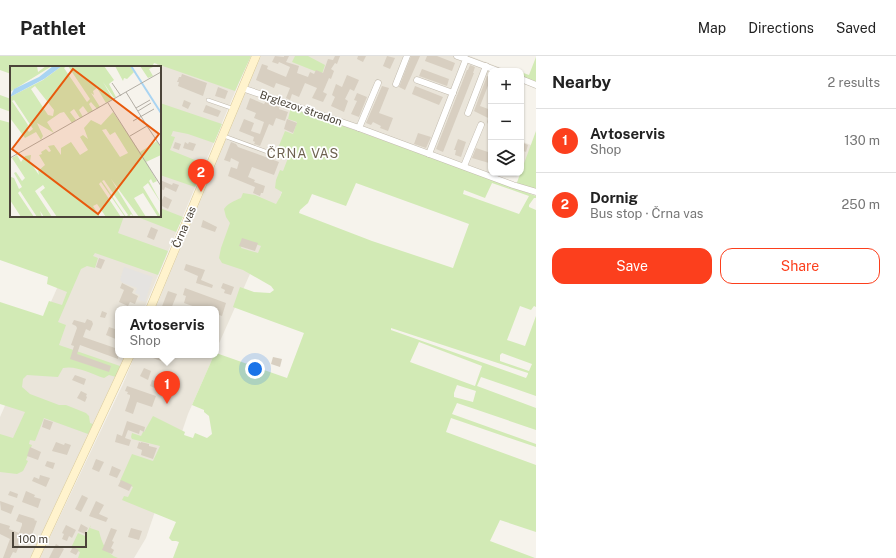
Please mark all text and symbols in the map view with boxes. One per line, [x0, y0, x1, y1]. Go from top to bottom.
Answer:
text: Pathlet [20, 17, 86, 39]
text: Map [698, 20, 726, 36]
text: Directions [748, 20, 814, 36]
text: Saved [836, 20, 876, 36]
inset map [10, 66, 161, 217]
map controls [488, 68, 524, 176]
button: + [488, 68, 524, 104]
text: Nearby [552, 72, 611, 92]
text: 2 results [828, 75, 880, 90]
street label: Brglezov štradon [258, 88, 344, 128]
button: − [488, 104, 524, 140]
text: Avtoservis [590, 125, 665, 142]
text: 1 [562, 133, 568, 148]
text: 130 m [844, 133, 880, 148]
button: layers [488, 140, 524, 176]
text: Shop [590, 142, 621, 157]
district label: ČRNA VAS [267, 146, 339, 161]
pin: 2 [188, 159, 214, 192]
text: Dornig [590, 189, 638, 206]
text: 2 [561, 197, 569, 212]
text: 250 m [842, 197, 880, 212]
street label: Črna vas [169, 204, 198, 250]
text: Bus stop · Črna vas [590, 206, 703, 221]
button: Save [552, 248, 712, 284]
button: Share [720, 248, 880, 284]
popup [115, 306, 219, 358]
text: Avtoservis [129, 316, 205, 333]
text: Shop [129, 333, 161, 348]
your location [245, 359, 265, 379]
pin: 1 [154, 371, 180, 404]
scale bar [12, 530, 87, 549]
text: 100 m [18, 533, 48, 545]

